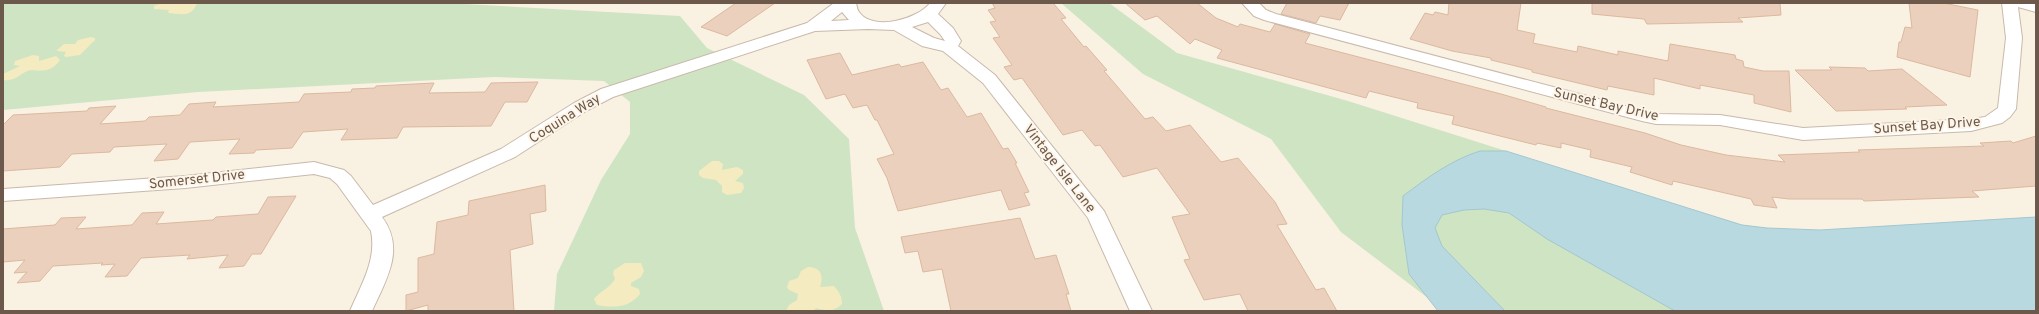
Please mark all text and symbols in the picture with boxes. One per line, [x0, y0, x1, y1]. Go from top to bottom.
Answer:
street label: Sunset Bay Drive [1552, 85, 1660, 125]
street label: Coquina Way [526, 90, 604, 148]
street label: Sunset Bay Drive [1873, 114, 1981, 138]
street label: Vintage Isle Lane [1019, 121, 1099, 217]
street label: Somerset Drive [148, 167, 246, 193]

